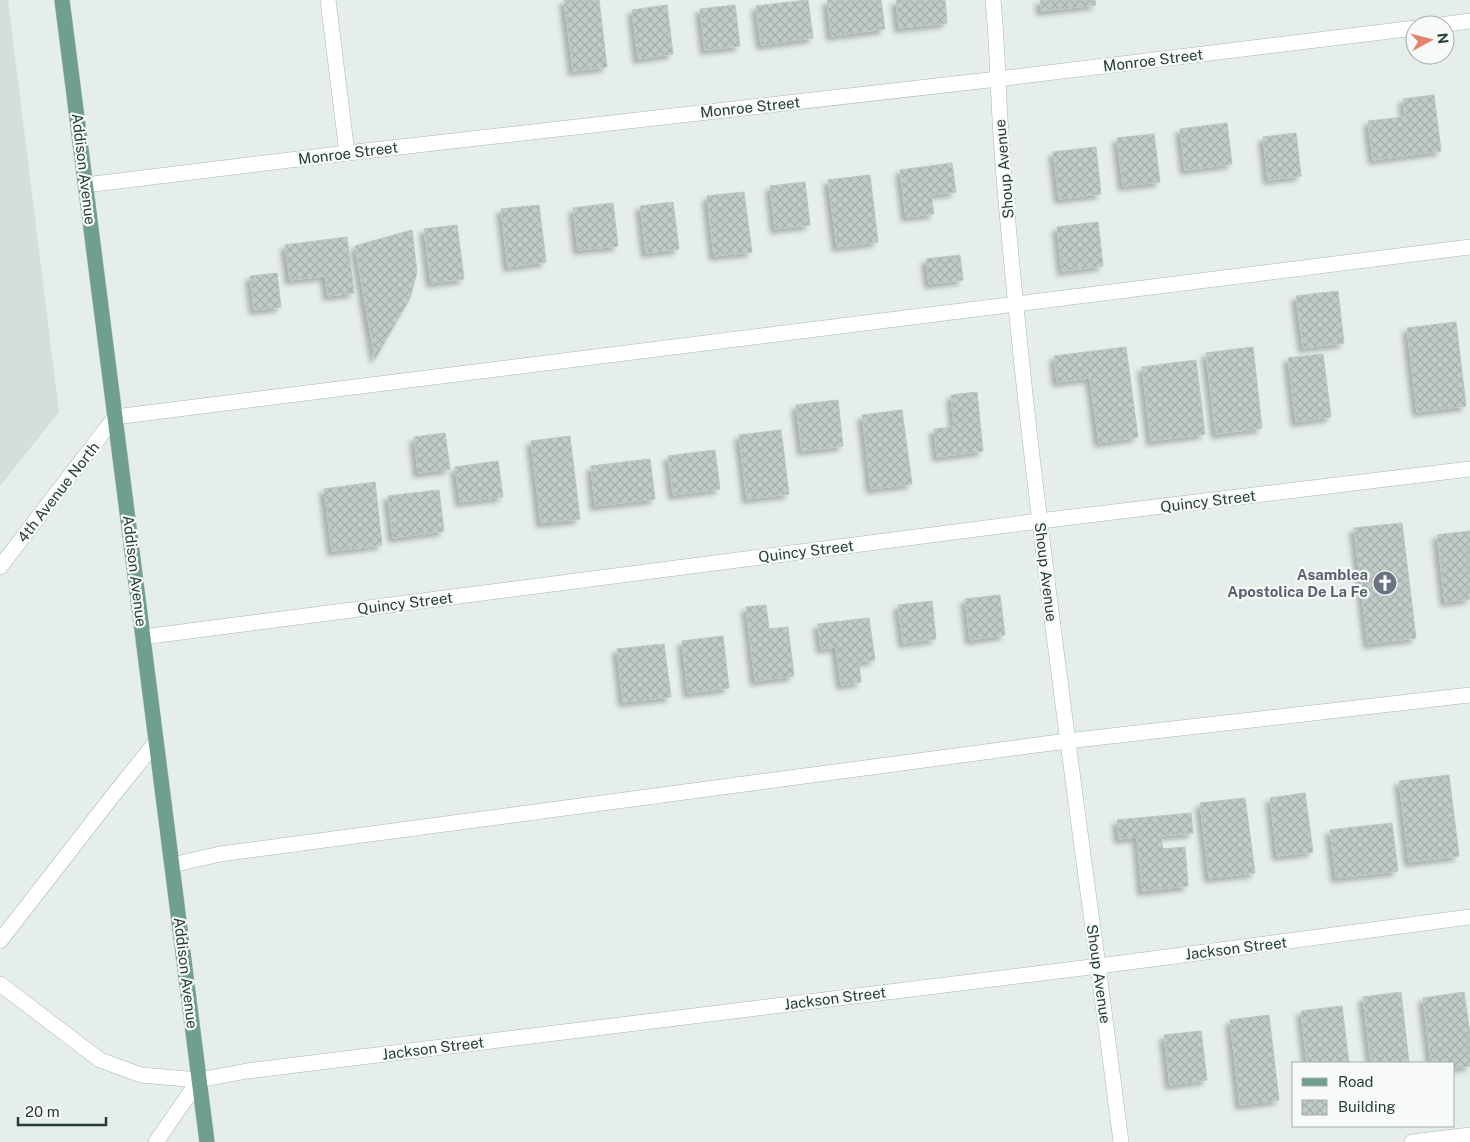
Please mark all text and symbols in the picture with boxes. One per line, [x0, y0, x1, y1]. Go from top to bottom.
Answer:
north arrow [1405, 15, 1455, 65]
text: N [1434, 32, 1452, 45]
street label: Monroe Street [1102, 45, 1204, 75]
street label: Monroe Street [699, 93, 801, 121]
street label: Addison Avenue [69, 112, 99, 226]
street label: Shoup Avenue [991, 118, 1017, 220]
street label: Monroe Street [297, 138, 399, 168]
street label: 4th Avenue North [14, 439, 102, 545]
street label: Quincy Street [1159, 487, 1257, 515]
street label: Addison Avenue [120, 514, 150, 628]
street label: Shoup Avenue [1031, 521, 1061, 623]
street label: Quincy Street [757, 537, 855, 565]
place label: Asamblea Apostolica De La Fe [1227, 566, 1368, 600]
church icon: Asamblea Apostolica De La Fe [1372, 570, 1398, 596]
street label: Quincy Street [356, 589, 454, 617]
street label: Addison Avenue [171, 916, 201, 1030]
street label: Shoup Avenue [1084, 923, 1114, 1025]
street label: Jackson Street [1184, 933, 1288, 963]
street label: Jackson Street [783, 983, 887, 1013]
street label: Jackson Street [381, 1033, 485, 1063]
legend [1292, 1062, 1455, 1127]
text: Road [1338, 1073, 1374, 1090]
scale bar [18, 1094, 105, 1126]
text: Building [1338, 1098, 1396, 1115]
text: 20 m [25, 1103, 60, 1120]

